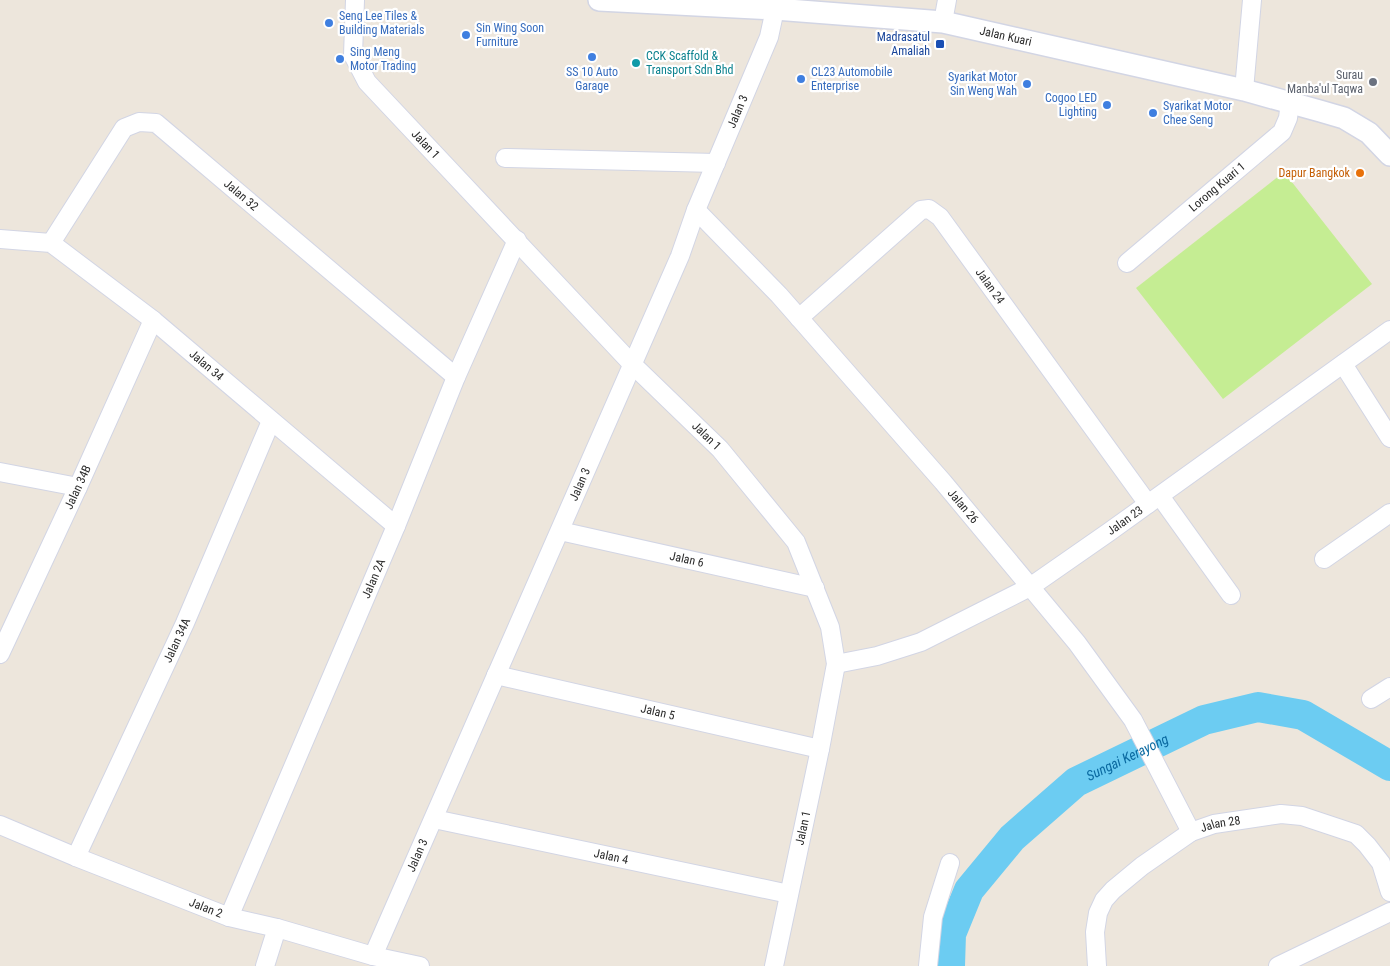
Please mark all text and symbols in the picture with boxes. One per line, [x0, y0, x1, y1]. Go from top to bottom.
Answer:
place label: Seng Lee Tiles & Building Materials [339, 9, 424, 37]
marker: Seng Lee Tiles & Building Materials [323, 17, 335, 29]
place label: Sin Wing Soon Furniture [476, 21, 544, 49]
street label: Jalan Kuari [978, 23, 1033, 49]
marker: Sin Wing Soon Furniture [460, 29, 472, 41]
place label: Madrasatul Amaliah [877, 30, 930, 58]
marker: Madrasatul Amaliah [934, 38, 946, 50]
place label: Sing Meng Motor Trading [350, 45, 416, 73]
place label: CCK Scaffold & Transport Sdn Bhd [646, 49, 734, 77]
marker: SS 10 Auto Garage [586, 51, 598, 63]
marker: Sing Meng Motor Trading [334, 53, 346, 65]
marker: CCK Scaffold & Transport Sdn Bhd [630, 57, 642, 69]
place label: SS 10 Auto Garage [566, 65, 618, 93]
place label: CL23 Automobile Enterprise [811, 65, 893, 93]
place label: Surau Manba'ul Taqwa [1287, 68, 1363, 96]
place label: Syarikat Motor Sin Weng Wah [948, 70, 1017, 98]
marker: CL23 Automobile Enterprise [795, 73, 807, 85]
marker: Surau Manba'ul Taqwa [1367, 76, 1379, 88]
marker: Syarikat Motor Sin Weng Wah [1021, 78, 1033, 90]
place label: Cogoo LED Lighting [1045, 91, 1097, 119]
street label: Jalan 3 [724, 93, 751, 130]
marker: Cogoo LED Lighting [1101, 99, 1113, 111]
place label: Syarikat Motor Chee Seng [1163, 99, 1232, 127]
marker: Syarikat Motor Chee Seng [1147, 107, 1159, 119]
street label: Jalan 1 [409, 127, 443, 162]
street label: Lorong Kuari 1 [1186, 159, 1248, 214]
place label: Dapur Bangkok [1278, 166, 1351, 180]
marker: Dapur Bangkok [1354, 167, 1366, 179]
street label: Jalan 32 [221, 177, 261, 214]
street label: Jalan 24 [973, 266, 1008, 307]
street label: Jalan 34 [186, 347, 226, 384]
street label: Jalan 1 [689, 419, 724, 453]
street label: Jalan 34B [62, 463, 94, 512]
street label: Jalan 3 [566, 466, 593, 503]
street label: Jalan 26 [945, 486, 982, 526]
street label: Jalan 23 [1104, 503, 1146, 538]
street label: Jalan 6 [668, 549, 705, 570]
street label: Jalan 2A [359, 557, 388, 600]
street label: Jalan 34A [161, 616, 193, 665]
street label: Jalan 5 [639, 701, 676, 723]
water label: Sungai Kerayong [1084, 730, 1171, 784]
street label: Jalan 1 [793, 810, 813, 846]
street label: Jalan 28 [1199, 813, 1241, 835]
street label: Jalan 3 [404, 837, 431, 874]
street label: Jalan 4 [593, 846, 630, 867]
street label: Jalan 2 [187, 895, 225, 921]

